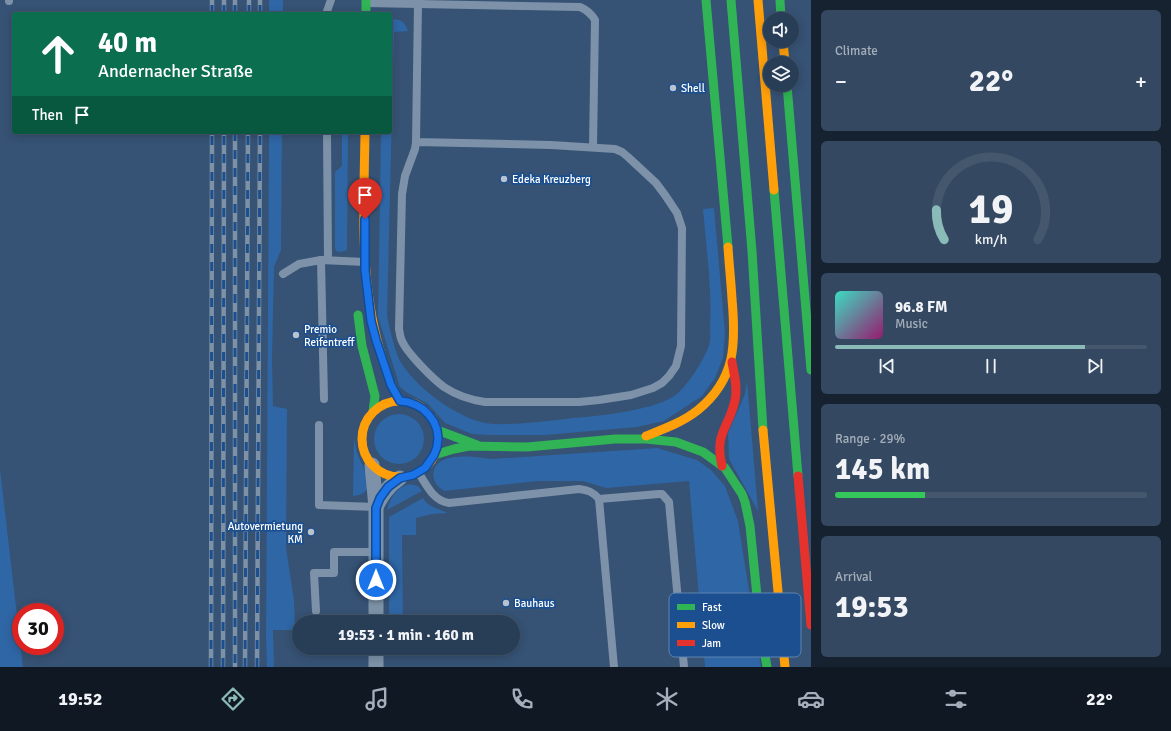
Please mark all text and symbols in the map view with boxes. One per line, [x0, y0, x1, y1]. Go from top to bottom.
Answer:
map controls [763, 12, 799, 92]
button: sound [763, 12, 799, 48]
text: 40 m [98, 26, 157, 60]
icon: ahead [32, 28, 84, 80]
text: Climate [835, 43, 878, 59]
button: layers [763, 56, 799, 92]
text: Andernacher Straße [98, 60, 253, 82]
text: 22° [969, 63, 1013, 100]
text: − [835, 68, 847, 95]
text: + [1135, 68, 1147, 95]
place label: Shell [681, 82, 705, 95]
marker: Shell [668, 83, 678, 93]
icon: arrive [71, 104, 93, 126]
text: Then [32, 106, 63, 124]
place label: Edeka Kreuzberg [512, 173, 591, 186]
marker: Edeka Kreuzberg [499, 174, 509, 184]
pin [348, 178, 382, 219]
icon: arrive [354, 184, 376, 206]
text: 19 [969, 184, 1013, 235]
text: km/h [975, 231, 1007, 248]
text: 96.8 FM [895, 298, 947, 316]
text: Music [895, 316, 928, 332]
place label: Premio Reifentreff [304, 323, 355, 349]
marker: Premio Reifentreff [291, 330, 301, 340]
icon: previous [876, 355, 898, 377]
icon: pause [980, 355, 1002, 377]
icon: next [1084, 355, 1106, 377]
text: Range · 29% [835, 431, 905, 447]
text: 145 km [835, 451, 930, 488]
place label: Autovermietung KM [228, 520, 303, 546]
marker: Autovermietung KM [306, 527, 316, 537]
position arrow [355, 559, 397, 601]
text: Arrival [835, 569, 872, 585]
text: 19:53 [835, 589, 909, 626]
legend [669, 593, 801, 657]
place label: Bauhaus [514, 597, 555, 610]
marker: Bauhaus [501, 598, 511, 608]
text: Fast [702, 601, 722, 614]
speed limit sign: 30 [12, 603, 64, 655]
text: Slow [702, 619, 725, 632]
text: 19:53 · 1 min · 160 m [338, 626, 474, 644]
text: Jam [702, 637, 721, 650]
icon: directions [219, 685, 247, 713]
icon: music [363, 685, 391, 713]
icon: phone [508, 685, 536, 713]
icon: climate [653, 685, 681, 713]
icon: car [797, 685, 825, 713]
icon: filters [942, 685, 970, 713]
text: 19:52 [58, 688, 102, 710]
text: 22° [1086, 688, 1113, 710]

